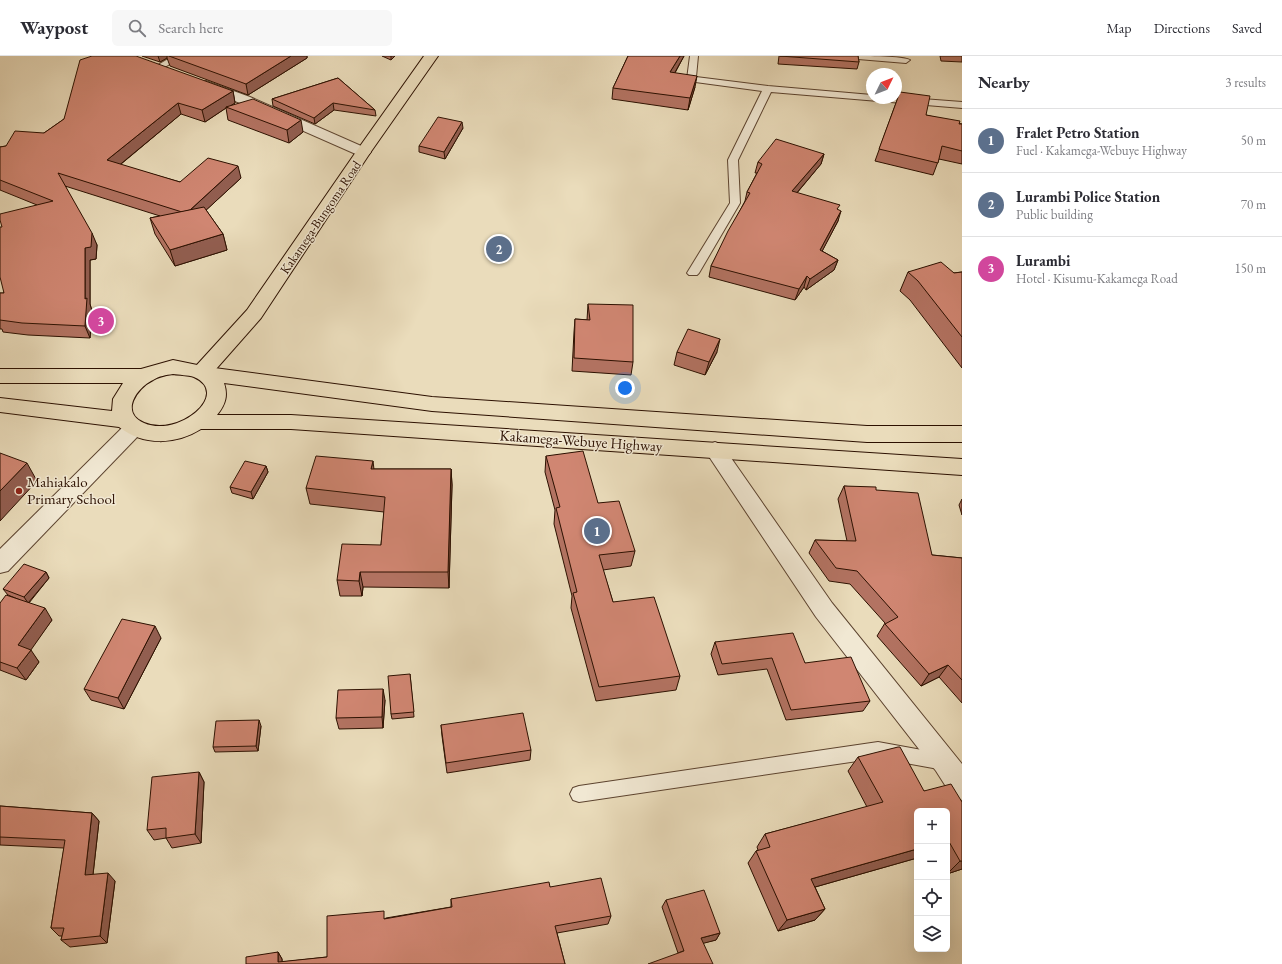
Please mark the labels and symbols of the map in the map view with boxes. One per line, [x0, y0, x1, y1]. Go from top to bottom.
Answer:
north arrow [866, 68, 902, 104]
street label: Kakamega-Bungoma Road [276, 157, 365, 277]
pin: 2 [486, 234, 512, 264]
pin: 3 [88, 306, 114, 336]
your location [615, 378, 635, 398]
street label: Kakamega-Webuye Highway [499, 425, 664, 456]
place label: Mahiakalo Primary School [27, 472, 116, 508]
marker: Mahiakalo Primary School [14, 486, 24, 496]
pin: 1 [584, 516, 610, 546]

